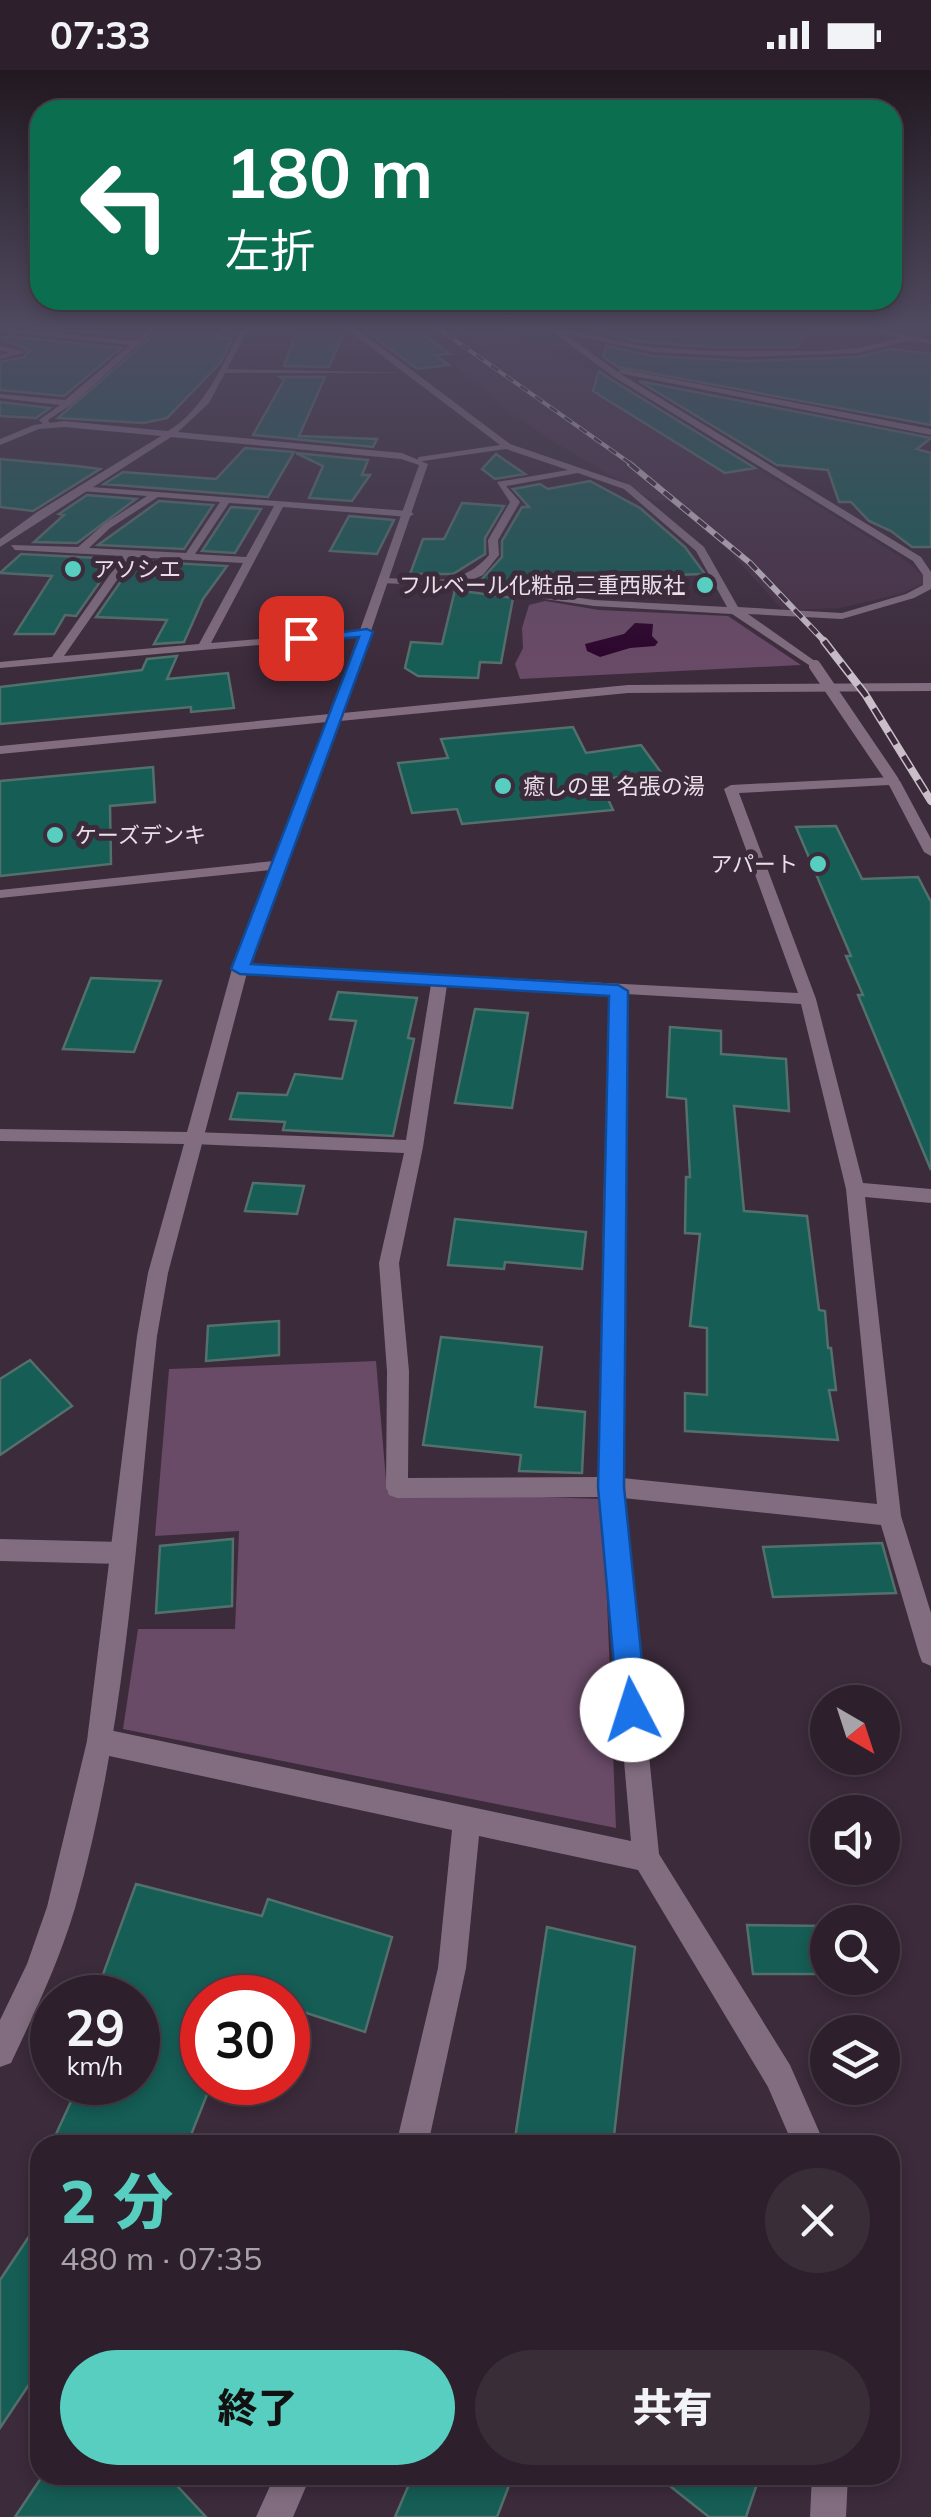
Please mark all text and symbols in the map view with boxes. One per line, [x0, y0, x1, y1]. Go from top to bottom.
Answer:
text: 07:33 [50, 11, 151, 59]
text: 180 m [225, 128, 433, 216]
icon: left [60, 140, 190, 270]
text: 左折 [225, 222, 315, 278]
place label: アソシエ [93, 555, 181, 583]
marker: アソシエ [62, 558, 84, 580]
place label: フルベール化粧品三重西販社 [399, 571, 685, 599]
marker: フルベール化粧品三重西販社 [694, 574, 716, 596]
pin [259, 596, 344, 681]
icon: arrive [274, 611, 329, 666]
place label: 癒しの里 名張の湯 [523, 772, 705, 800]
marker: 癒しの里 名張の湯 [492, 775, 514, 797]
place label: ケーズデンキ [75, 821, 206, 849]
marker: ケーズデンキ [44, 824, 66, 846]
place label: アパート [710, 850, 798, 878]
marker: アパート [807, 853, 829, 875]
position arrow [580, 1658, 684, 1762]
north arrow [810, 1685, 900, 1775]
map controls [810, 1685, 900, 2105]
button: sound [810, 1795, 900, 1885]
button: search [810, 1905, 900, 1995]
speed limit sign: 30 [180, 1975, 310, 2105]
text: 29 [65, 1996, 125, 2059]
button: layers [810, 2015, 900, 2105]
text: km/h [67, 2050, 123, 2081]
text: 2 分 [60, 2163, 173, 2238]
button: close [765, 2168, 870, 2273]
text: 480 m · 07:35 [60, 2238, 262, 2278]
button: 終了 [60, 2350, 455, 2465]
button: 共有 [475, 2350, 870, 2465]

